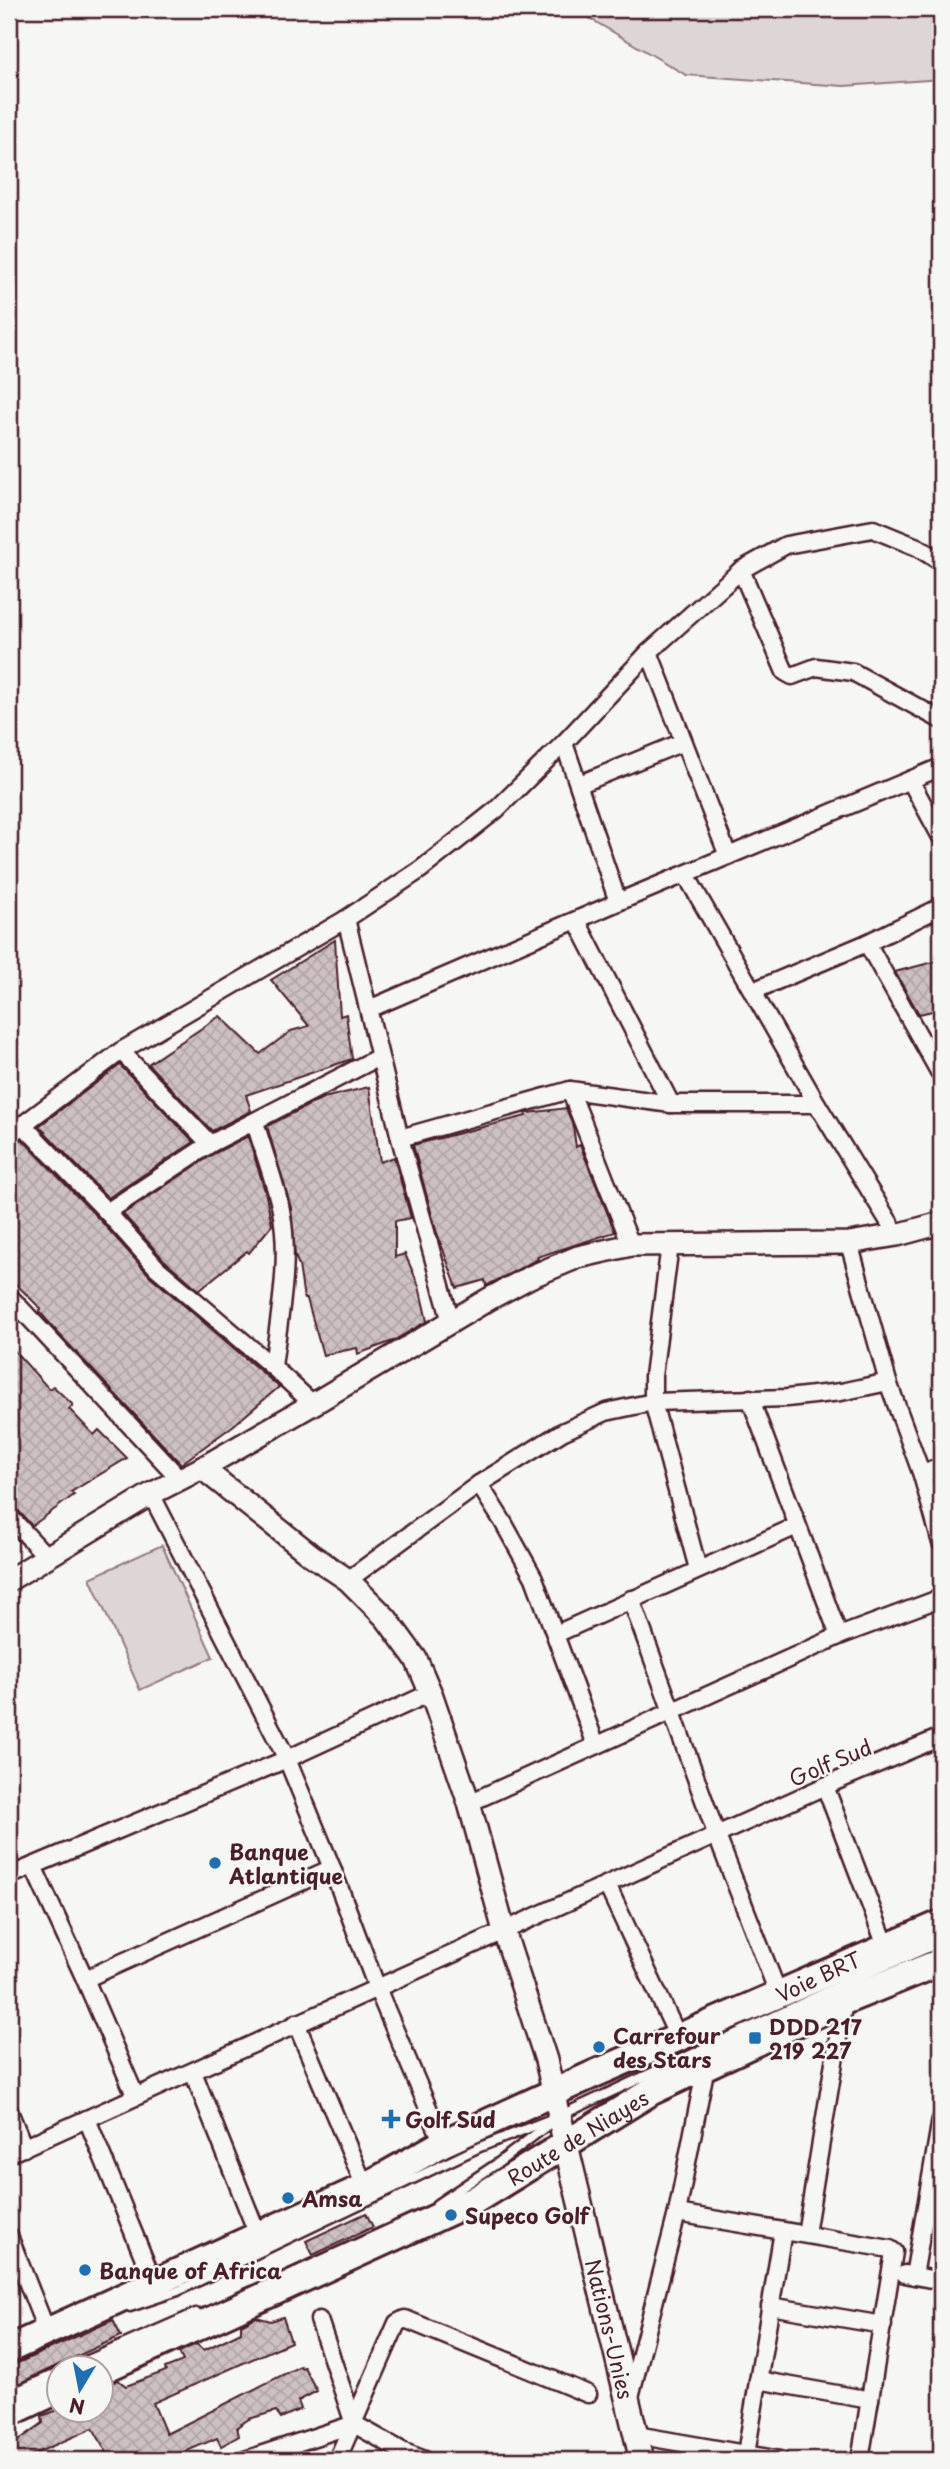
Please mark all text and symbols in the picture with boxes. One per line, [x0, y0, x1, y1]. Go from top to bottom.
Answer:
street label: Golf Sud [784, 1730, 876, 1794]
place label: Banque Atlantique [228, 1835, 343, 1891]
marker: Banque Atlantique [207, 1855, 223, 1871]
street label: Voie BRT [770, 1942, 866, 2010]
place label: DDD 217 219 227 [769, 2010, 862, 2066]
place label: Carrefour des Stars [613, 2019, 721, 2075]
marker: DDD 217 219 227 [747, 2030, 763, 2046]
marker: Carrefour des Stars [591, 2039, 607, 2055]
street label: Route de Niayes [500, 2081, 654, 2193]
place label: Golf Sud [405, 2103, 496, 2135]
marker: Golf Sud [383, 2111, 399, 2127]
place label: Amsa [301, 2182, 362, 2214]
marker: Amsa [280, 2190, 296, 2206]
place label: Supeco Golf [465, 2199, 592, 2231]
marker: Supeco Golf [443, 2207, 459, 2223]
place label: Banque of Africa [99, 2254, 282, 2286]
street label: Nations-Unies [578, 2256, 643, 2402]
marker: Banque of Africa [77, 2262, 93, 2278]
north arrow [46, 2354, 116, 2424]
text: N [67, 2392, 87, 2422]

